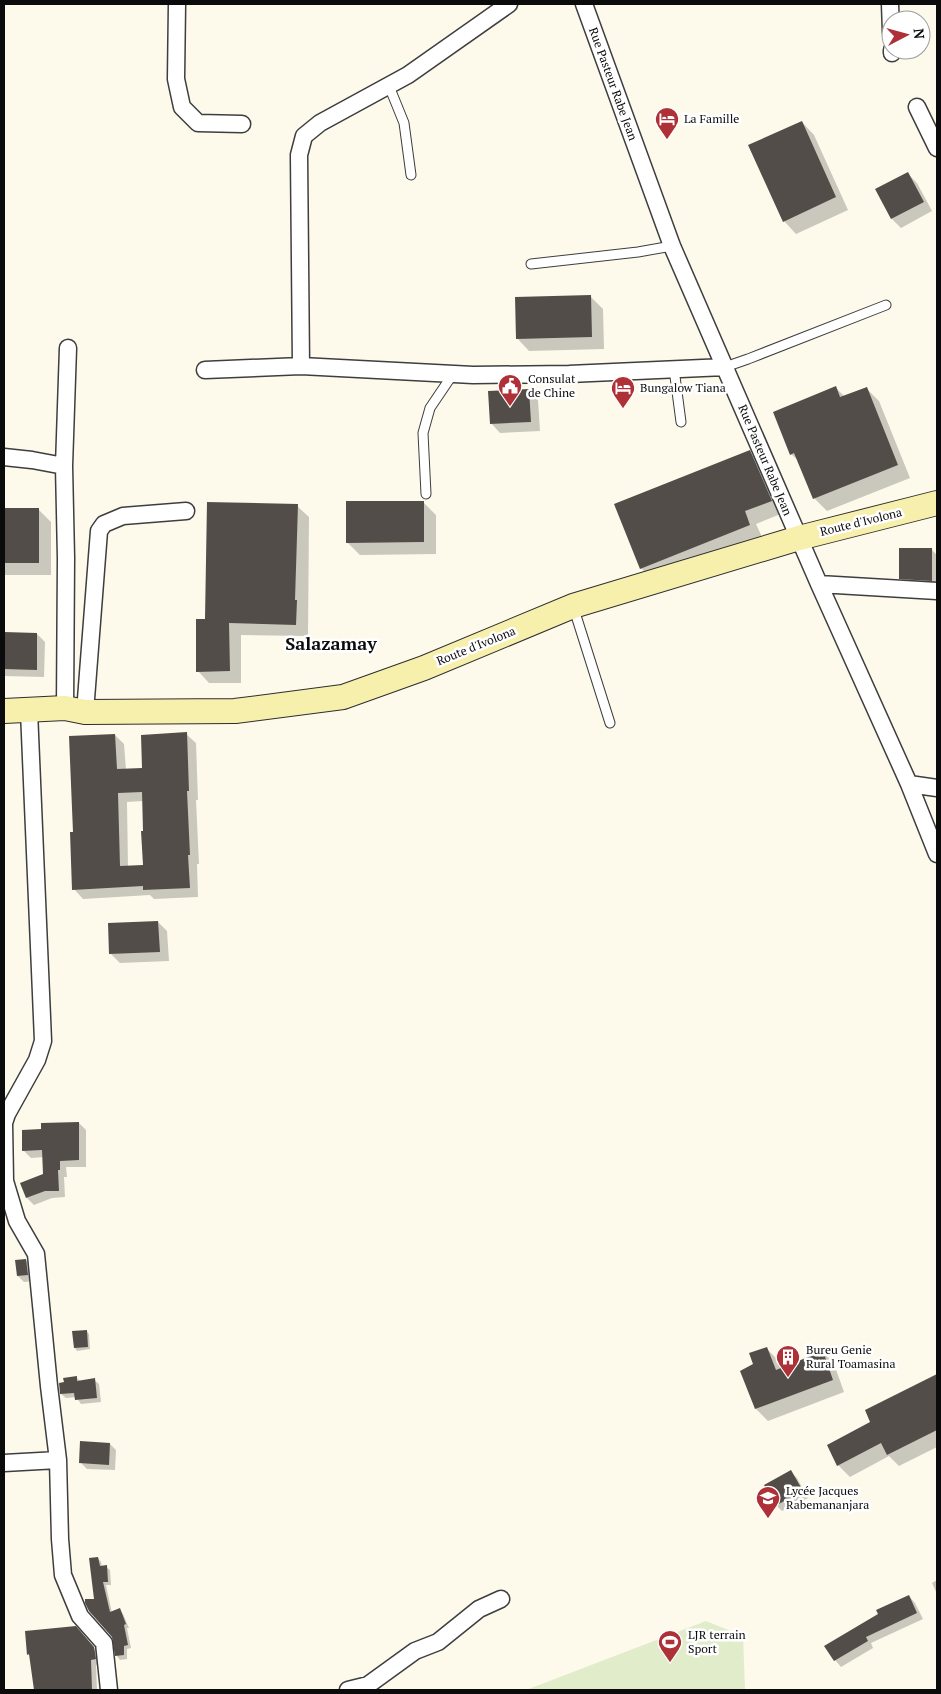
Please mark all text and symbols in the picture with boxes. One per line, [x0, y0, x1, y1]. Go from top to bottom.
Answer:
north arrow [881, 10, 931, 60]
street label: Rue Pasteur Rabe Jean [586, 25, 641, 142]
text: N [909, 27, 929, 40]
hotel icon: La Famille [654, 106, 680, 140]
place label: La Famille [684, 111, 739, 126]
place label: Consulat de Chine [528, 371, 576, 400]
public building icon: Consulat de Chine [497, 373, 523, 407]
hotel icon: Bungalow Tiana [610, 375, 636, 409]
place label: Bungalow Tiana [640, 380, 726, 395]
street label: Rue Pasteur Rabe Jean [735, 402, 796, 518]
street label: Route d'Ivolona [818, 504, 903, 539]
street label: Route d'Ivolona [434, 623, 517, 668]
district label: Salazamay [285, 631, 377, 655]
place label: Bureu Genie Rural Toamasina [806, 1342, 896, 1371]
building icon: Bureu Genie Rural Toamasina [775, 1344, 801, 1378]
place label: Lycée Jacques Rabemananjara [786, 1483, 869, 1512]
school or university icon: Lycée Jacques Rabemananjara [755, 1485, 781, 1519]
place label: LJR terrain Sport [688, 1627, 746, 1656]
sports icon: LJR terrain Sport [657, 1629, 683, 1663]

